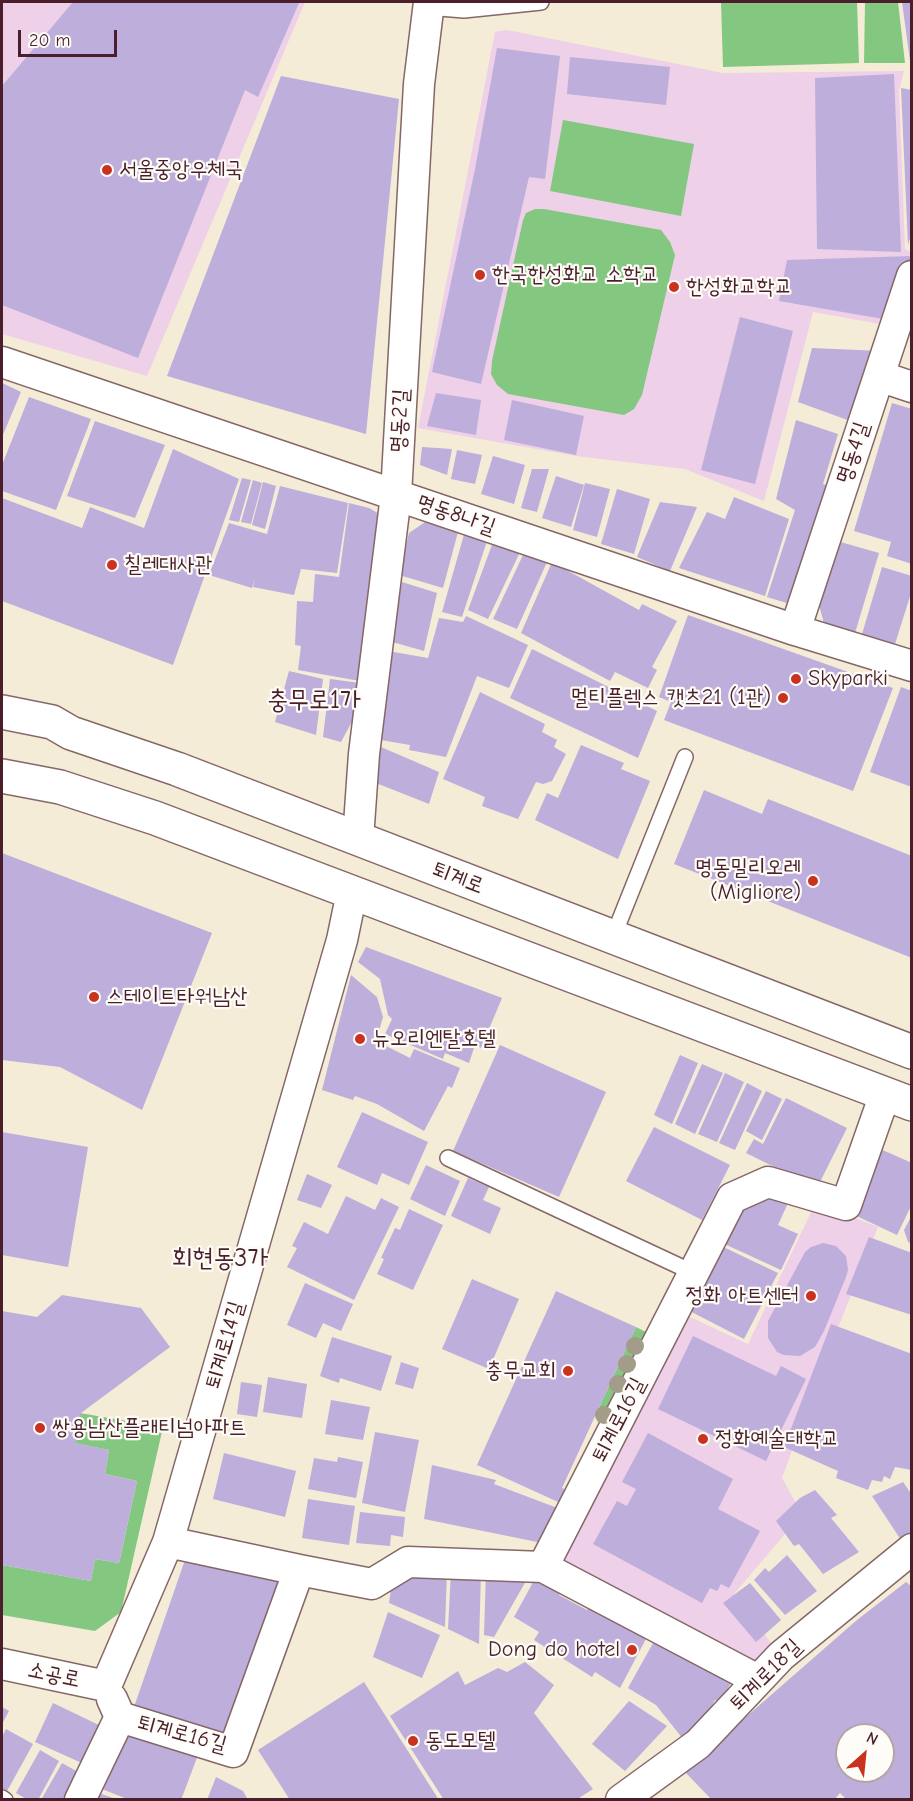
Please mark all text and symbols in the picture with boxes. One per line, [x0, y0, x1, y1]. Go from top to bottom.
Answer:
scale bar [21, 18, 120, 56]
text: 20 m [29, 30, 70, 51]
place label: 서울중앙우체국 [119, 157, 243, 183]
marker: 서울중앙우체국 [100, 163, 114, 177]
place label: 한국한성화교 소학교 [492, 262, 659, 288]
marker: 한국한성화교 소학교 [473, 268, 487, 282]
place label: 한성화교학교 [686, 274, 792, 300]
marker: 한성화교학교 [667, 280, 681, 294]
street label: 명동2길 [385, 388, 415, 454]
street label: 명동4길 [831, 419, 875, 487]
street label: 명동8나길 [413, 489, 499, 541]
place label: 칠레대사관 [124, 552, 213, 578]
marker: 칠레대사관 [105, 558, 119, 572]
place label: Skyparki [808, 666, 888, 692]
marker: Skyparki [789, 672, 803, 686]
district label: 충무로1가 [267, 685, 361, 717]
place label: 멀티플렉스 캣츠21 (1관) [571, 685, 771, 711]
marker: 멀티플렉스 캣츠21 (1관) [776, 691, 790, 705]
place label: 명동밀리오레 (Migliore) [695, 855, 801, 906]
street label: 퇴계로 [428, 856, 488, 900]
marker: 명동밀리오레 (Migliore) [806, 874, 820, 888]
place label: 스테이트타워남산 [106, 984, 248, 1010]
marker: 스테이트타워남산 [87, 990, 101, 1004]
place label: 뉴오리엔탈호텔 [372, 1026, 496, 1052]
marker: 뉴오리엔탈호텔 [353, 1032, 367, 1046]
district label: 회현동3가 [172, 1243, 268, 1275]
place label: 정화 아트센터 [685, 1283, 799, 1309]
marker: 정화 아트센터 [804, 1289, 818, 1303]
street label: 퇴계로14길 [200, 1298, 250, 1392]
place label: 충무교회 [485, 1358, 556, 1384]
marker: 충무교회 [561, 1364, 575, 1378]
street label: 퇴계로16길 [586, 1373, 652, 1467]
place label: 쌍용남산플래티넘아파트 [52, 1415, 247, 1441]
marker: 쌍용남산플래티넘아파트 [33, 1421, 47, 1435]
place label: 정화예술대학교 [715, 1426, 839, 1452]
marker: 정화예술대학교 [696, 1432, 710, 1446]
street label: 퇴계로18길 [725, 1634, 807, 1716]
place label: Dong do hotel [488, 1637, 620, 1663]
marker: Dong do hotel [625, 1643, 639, 1657]
street label: 소공로 [25, 1657, 83, 1693]
street label: 퇴계로16길 [134, 1709, 230, 1759]
north arrow [835, 1723, 895, 1783]
place label: 동도모텔 [425, 1728, 496, 1754]
text: N [864, 1728, 881, 1749]
marker: 동도모텔 [406, 1734, 420, 1748]

